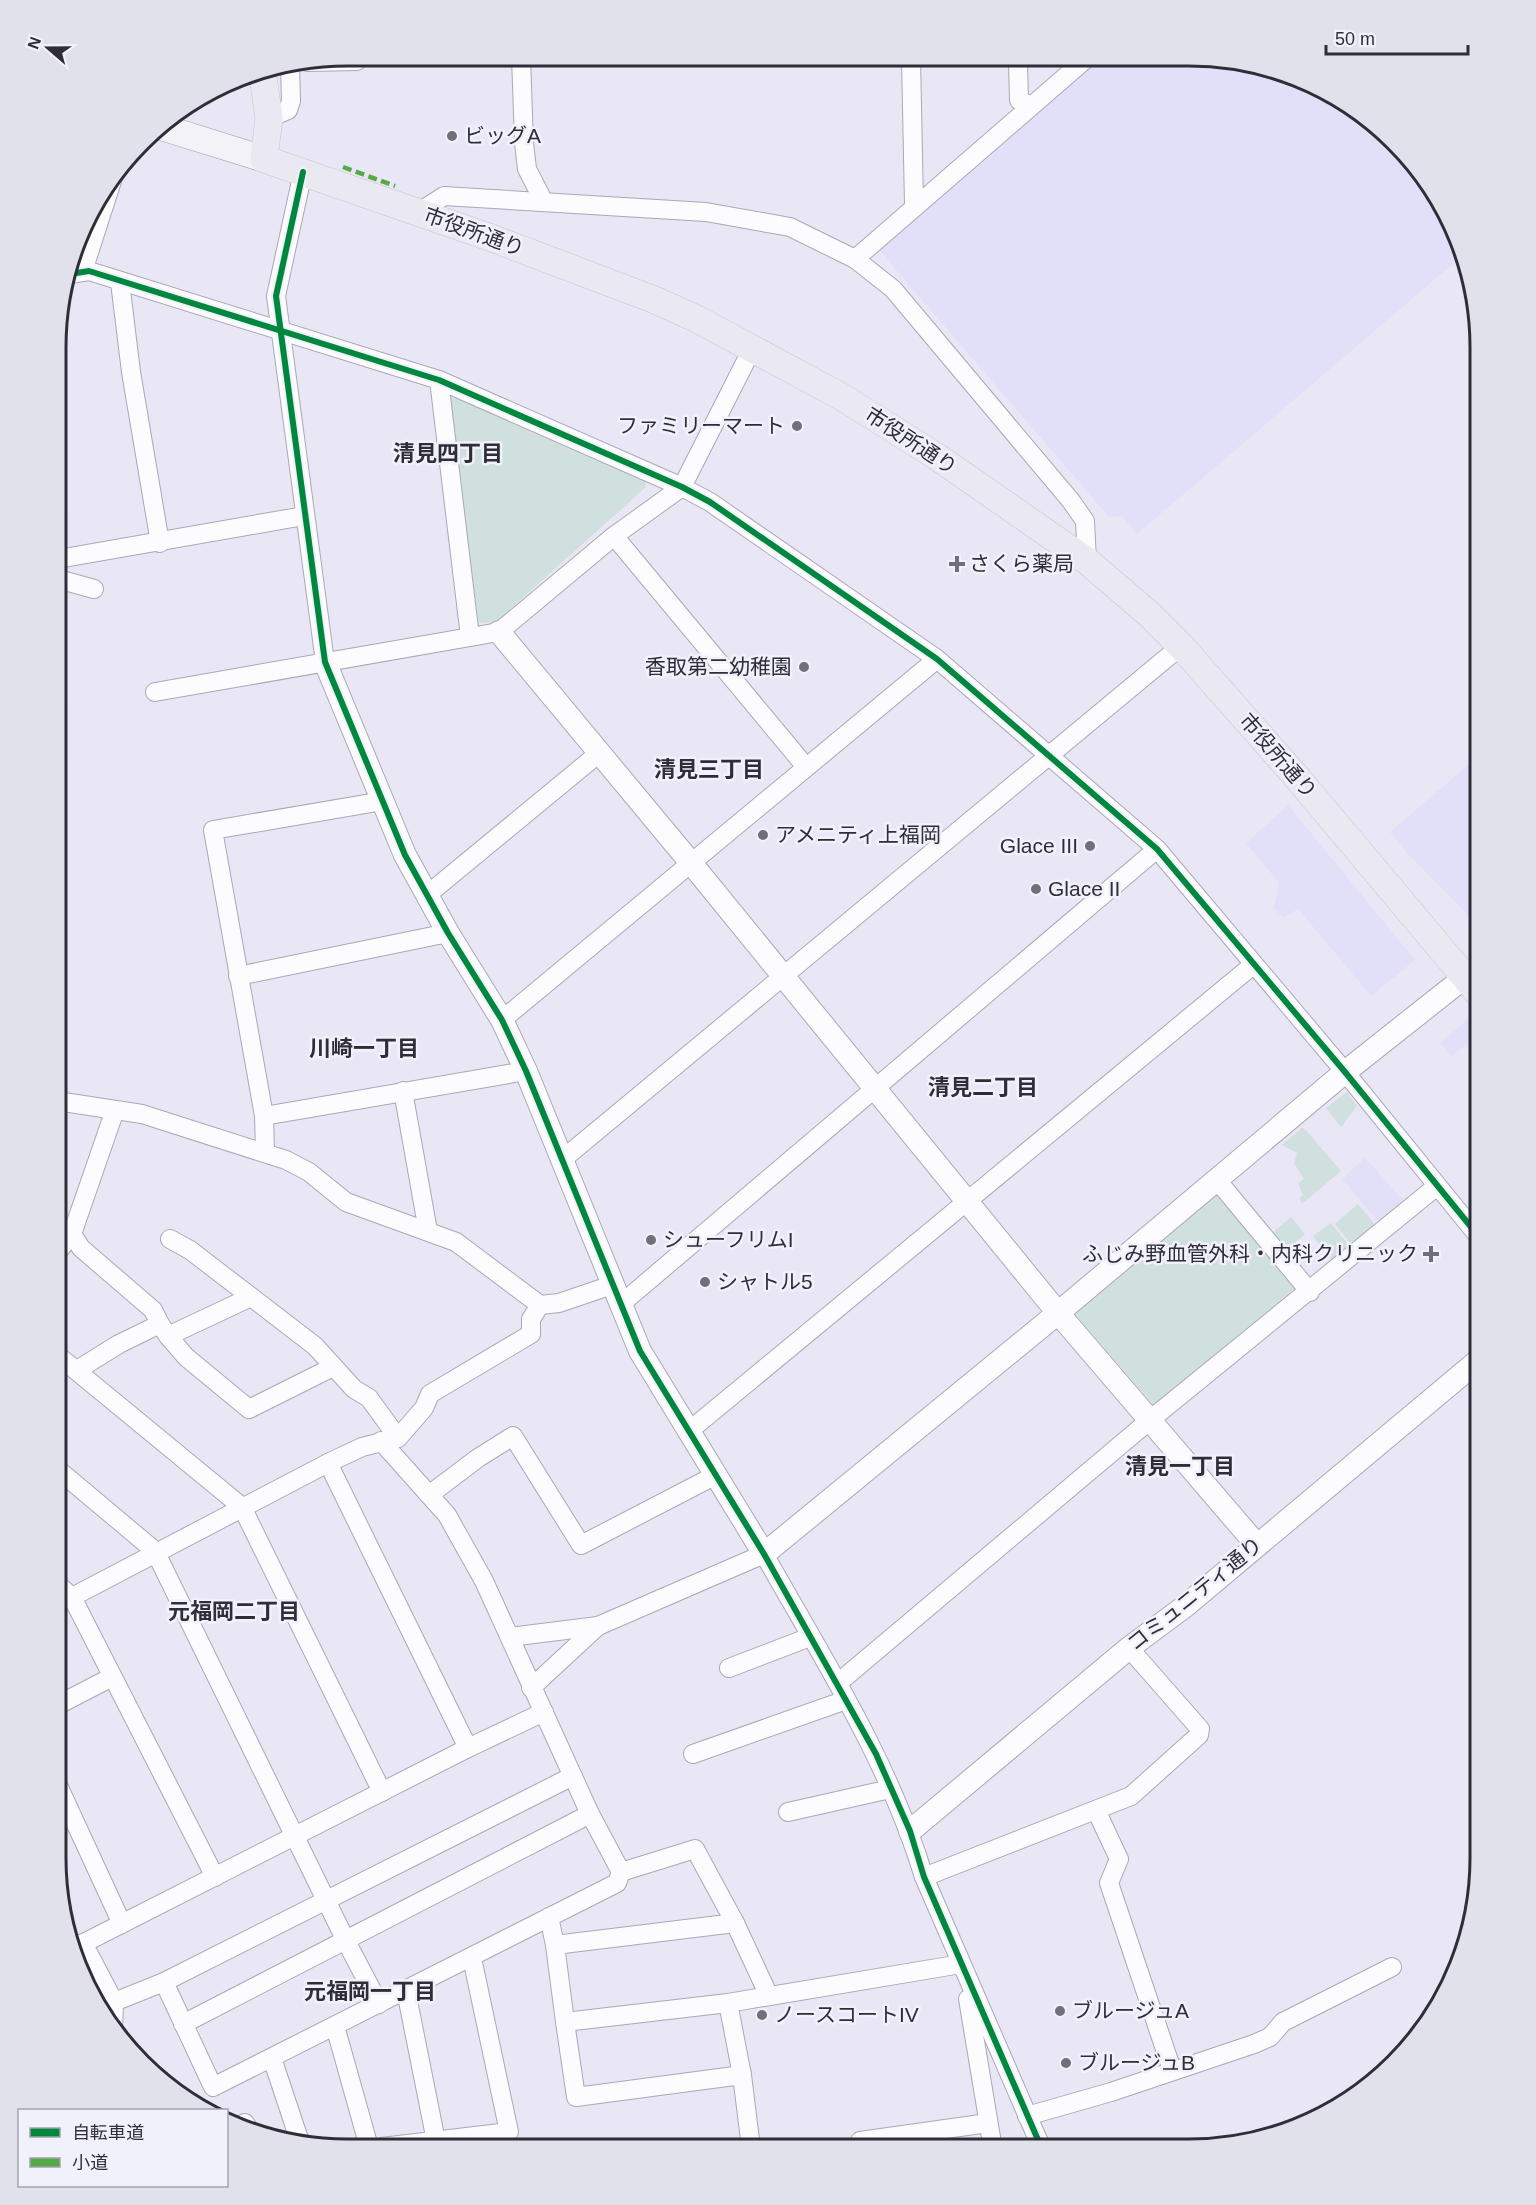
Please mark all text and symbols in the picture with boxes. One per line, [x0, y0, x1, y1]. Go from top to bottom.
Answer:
north arrow [18, 18, 78, 78]
scale bar [1326, 18, 1468, 56]
text: 50 m [1335, 29, 1375, 49]
text: N [24, 35, 44, 51]
place label: ビッグA [464, 124, 541, 147]
marker: ビッグA [445, 129, 459, 143]
street label: 市役所通り [421, 203, 527, 260]
street label: 市役所通り [861, 402, 962, 479]
place label: ファミリーマート [617, 414, 785, 437]
marker: ファミリーマート [790, 419, 804, 433]
district label: 清見四丁目 [393, 441, 503, 466]
place label: さくら薬局 [969, 552, 1074, 575]
marker: さくら薬局 [950, 557, 964, 571]
place label: 香取第二幼稚園 [645, 655, 792, 678]
marker: 香取第二幼稚園 [797, 660, 811, 674]
street label: 市役所通り [1235, 709, 1321, 803]
district label: 清見三丁目 [654, 757, 764, 782]
place label: アメニティ上福岡 [775, 823, 941, 846]
marker: アメニティ上福岡 [756, 828, 770, 842]
place label: Glace III [1000, 834, 1078, 857]
marker: Glace III [1083, 839, 1097, 853]
place label: Glace II [1048, 877, 1120, 900]
marker: Glace II [1029, 882, 1043, 896]
district label: 川崎一丁目 [309, 1036, 419, 1061]
district label: 清見二丁目 [928, 1075, 1038, 1100]
place label: シューフリムI [663, 1228, 794, 1251]
marker: シューフリムI [644, 1233, 658, 1247]
place label: ふじみ野血管外科・内科クリニック [1082, 1242, 1418, 1265]
marker: ふじみ野血管外科・内科クリニック [1422, 1245, 1440, 1263]
place label: シャトル5 [717, 1270, 813, 1293]
marker: シャトル5 [698, 1275, 712, 1289]
district label: 清見一丁目 [1125, 1454, 1235, 1479]
street label: コミュニティ通り [1123, 1532, 1267, 1655]
district label: 元福岡二丁目 [168, 1599, 300, 1624]
district label: 元福岡一丁目 [304, 1979, 436, 2004]
place label: ブルージュA [1072, 1999, 1189, 2022]
place label: ノースコートIV [774, 2003, 919, 2026]
marker: ブルージュA [1053, 2004, 1067, 2018]
marker: ノースコートIV [755, 2008, 769, 2022]
place label: ブルージュB [1078, 2051, 1195, 2074]
marker: ブルージュB [1059, 2056, 1073, 2070]
legend [18, 2109, 228, 2187]
text: 自転車道 [72, 2123, 144, 2143]
text: 小道 [72, 2153, 108, 2173]

